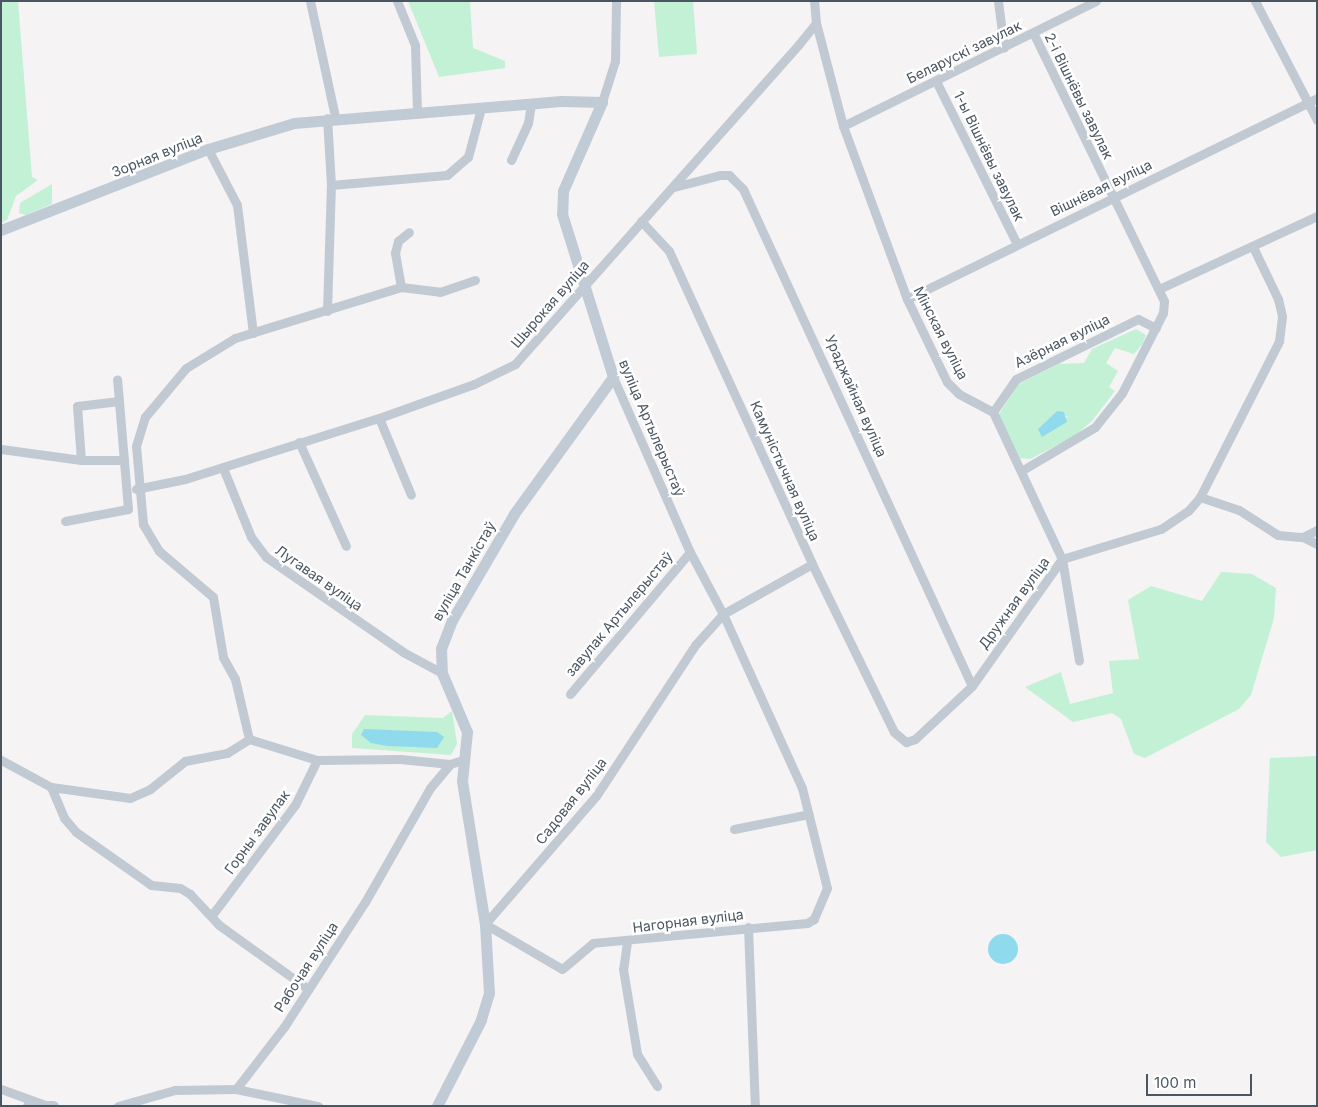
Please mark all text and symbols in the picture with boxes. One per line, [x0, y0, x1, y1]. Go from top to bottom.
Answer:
street label: Беларускі завулак [904, 17, 1024, 87]
street label: 2-і Вішнёвы завулак [1041, 30, 1117, 162]
street label: 1-ы Вішнёвы завулак [950, 88, 1028, 224]
street label: Зорная вуліца [109, 129, 205, 181]
street label: Вішнёвая вуліца [1048, 156, 1154, 220]
street label: Шырокая вуліца [507, 257, 593, 351]
street label: Мінская вуліца [910, 284, 972, 382]
street label: Азёрная вуліца [1012, 311, 1112, 371]
street label: Ураджайная вуліца [822, 332, 890, 460]
street label: вуліца Артылерыстаў [616, 357, 688, 499]
street label: Камуністычная вуліца [747, 398, 823, 544]
street label: вуліца Танкістаў [429, 518, 499, 624]
street label: Лугавая вуліца [272, 542, 366, 614]
street label: завулак Артылерыстаў [562, 548, 676, 680]
street label: Дружная вуліца [975, 554, 1053, 652]
street label: Садовая вуліца [532, 754, 610, 848]
street label: Горны завулак [221, 787, 293, 877]
street label: Нагорная вуліца [632, 906, 744, 936]
street label: Рабочая вуліца [271, 919, 341, 1015]
scale bar [1148, 1064, 1254, 1096]
text: 100 m [1154, 1073, 1196, 1092]

